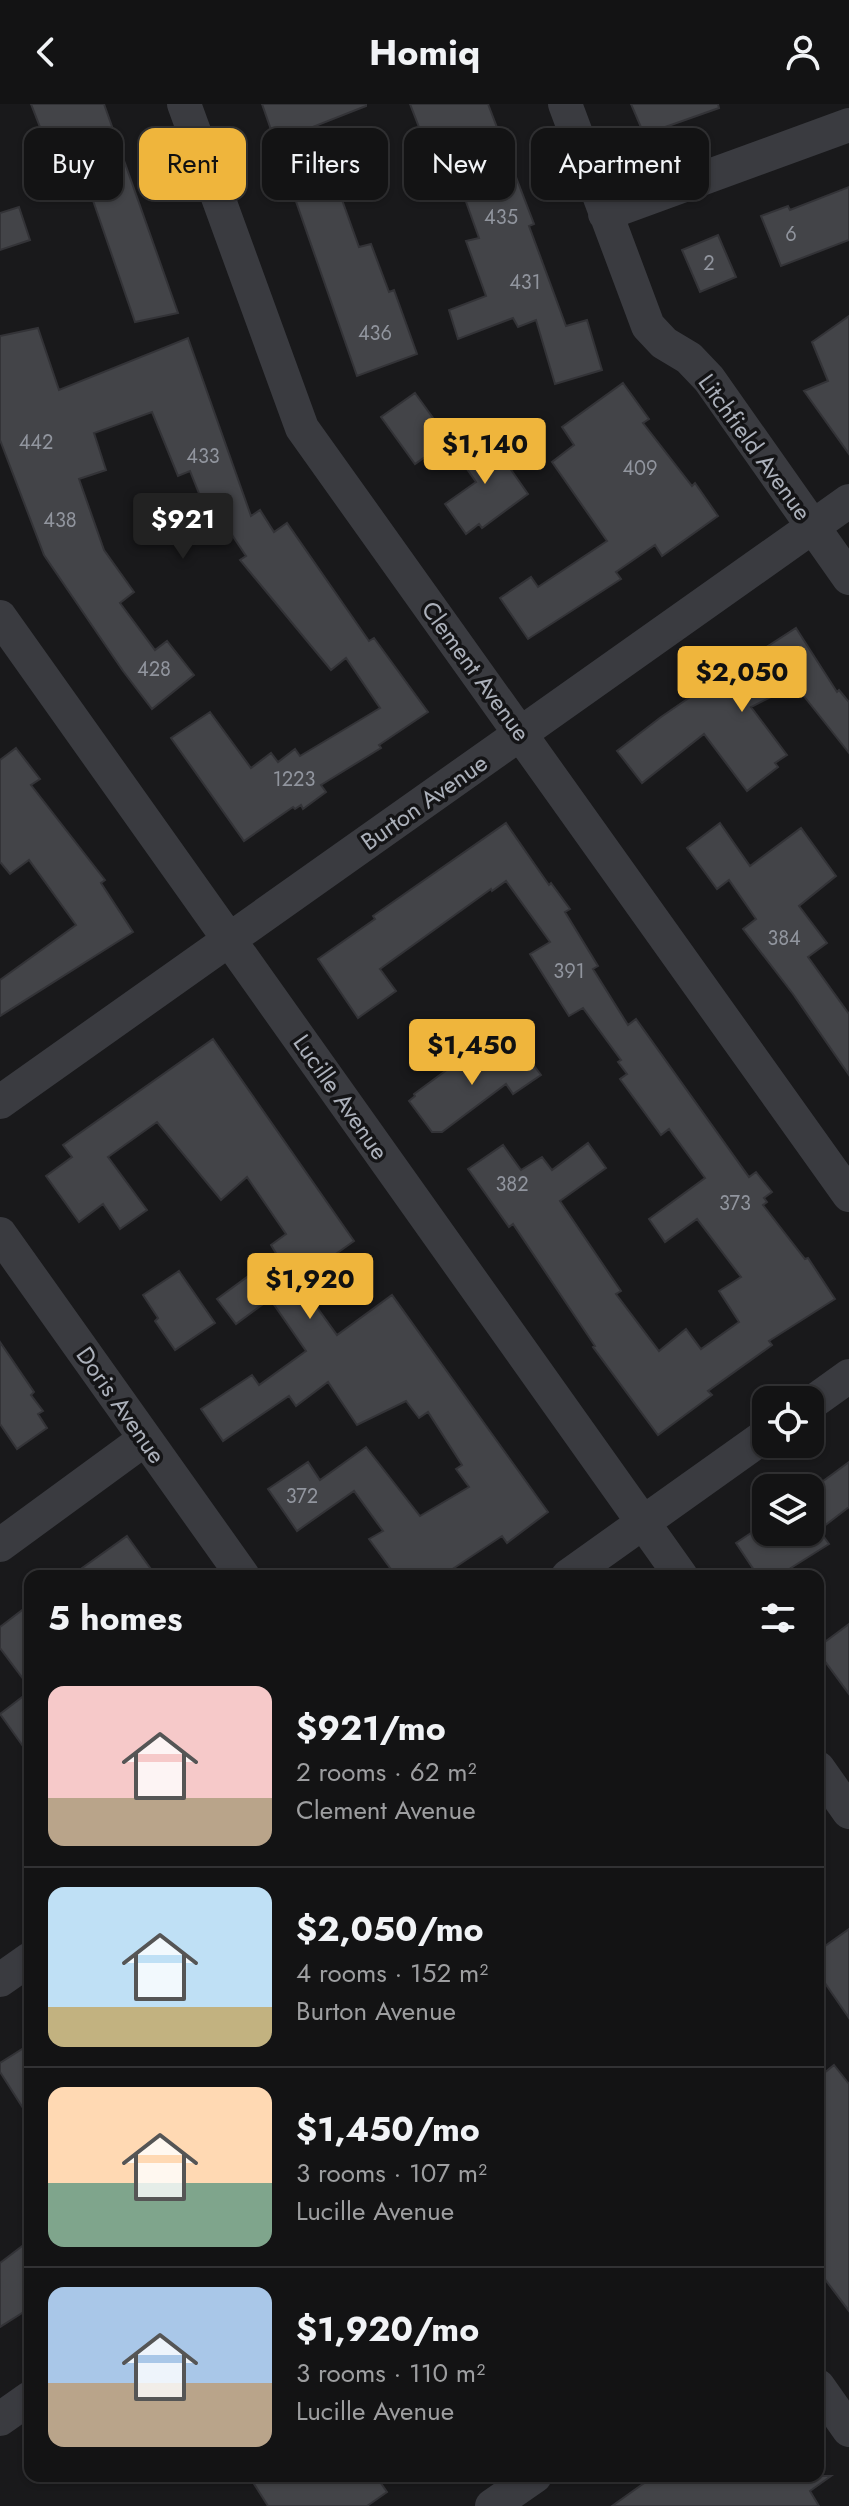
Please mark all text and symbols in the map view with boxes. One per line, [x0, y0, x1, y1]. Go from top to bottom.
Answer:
text: Homiq [369, 26, 480, 78]
icon: back [24, 30, 68, 74]
icon: person [781, 30, 825, 74]
chip: Buy [24, 128, 123, 200]
chip: Rent [139, 128, 246, 200]
chip: Filters [262, 128, 388, 200]
chip: New [404, 128, 515, 200]
chip: Apartment [531, 128, 709, 200]
house number: 435 [484, 203, 518, 232]
house number: 6 [785, 220, 797, 249]
house number: 2 [703, 249, 715, 278]
house number: 431 [509, 268, 541, 297]
house number: 436 [358, 319, 392, 348]
street label: Litchfield Avenue [690, 367, 820, 527]
pin: $1,140 [420, 418, 550, 486]
text: $1,140 [442, 425, 528, 463]
house number: 442 [19, 428, 53, 457]
house number: 433 [186, 442, 220, 471]
house number: 409 [622, 454, 658, 483]
pin: $921 [136, 493, 230, 561]
text: $921 [151, 500, 215, 538]
house number: 438 [43, 506, 77, 535]
street label: Clement Avenue [413, 594, 539, 748]
pin: $2,050 [677, 646, 807, 714]
text: $2,050 [696, 653, 788, 691]
house number: 428 [137, 655, 171, 684]
street label: Burton Avenue [353, 745, 495, 859]
house number: 1223 [273, 765, 315, 794]
house number: 384 [767, 924, 801, 953]
house number: 391 [553, 957, 585, 986]
pin: $1,450 [407, 1019, 537, 1087]
text: $1,450 [427, 1026, 517, 1064]
street label: Lucille Avenue [285, 1027, 397, 1167]
house number: 382 [495, 1170, 529, 1199]
house number: 373 [719, 1189, 751, 1218]
pin: $1,920 [245, 1253, 375, 1321]
text: $1,920 [265, 1260, 355, 1298]
street label: Doris Avenue [68, 1339, 174, 1471]
map controls [752, 1386, 824, 1546]
button: locate [752, 1386, 824, 1458]
button: layers [752, 1474, 824, 1546]
house number: 372 [286, 1482, 318, 1511]
text: 5 homes [48, 1594, 182, 1643]
icon: filters [756, 1596, 800, 1640]
text: $921/mo [296, 1704, 446, 1753]
icon: home [112, 1718, 208, 1814]
text: 2 rooms · 62 m² [296, 1753, 477, 1791]
text: Clement Avenue [296, 1791, 476, 1829]
text: $2,050/mo [296, 1905, 484, 1954]
icon: home [112, 1919, 208, 2015]
text: 4 rooms · 152 m² [296, 1954, 488, 1992]
text: Burton Avenue [296, 1992, 456, 2030]
text: $1,450/mo [296, 2105, 480, 2154]
icon: home [112, 2119, 208, 2215]
text: 3 rooms · 107 m² [296, 2154, 487, 2192]
text: Lucille Avenue [296, 2192, 454, 2230]
text: $1,920/mo [296, 2305, 479, 2354]
icon: home [112, 2319, 208, 2415]
text: 3 rooms · 110 m² [296, 2354, 485, 2392]
text: Lucille Avenue [296, 2392, 454, 2430]

